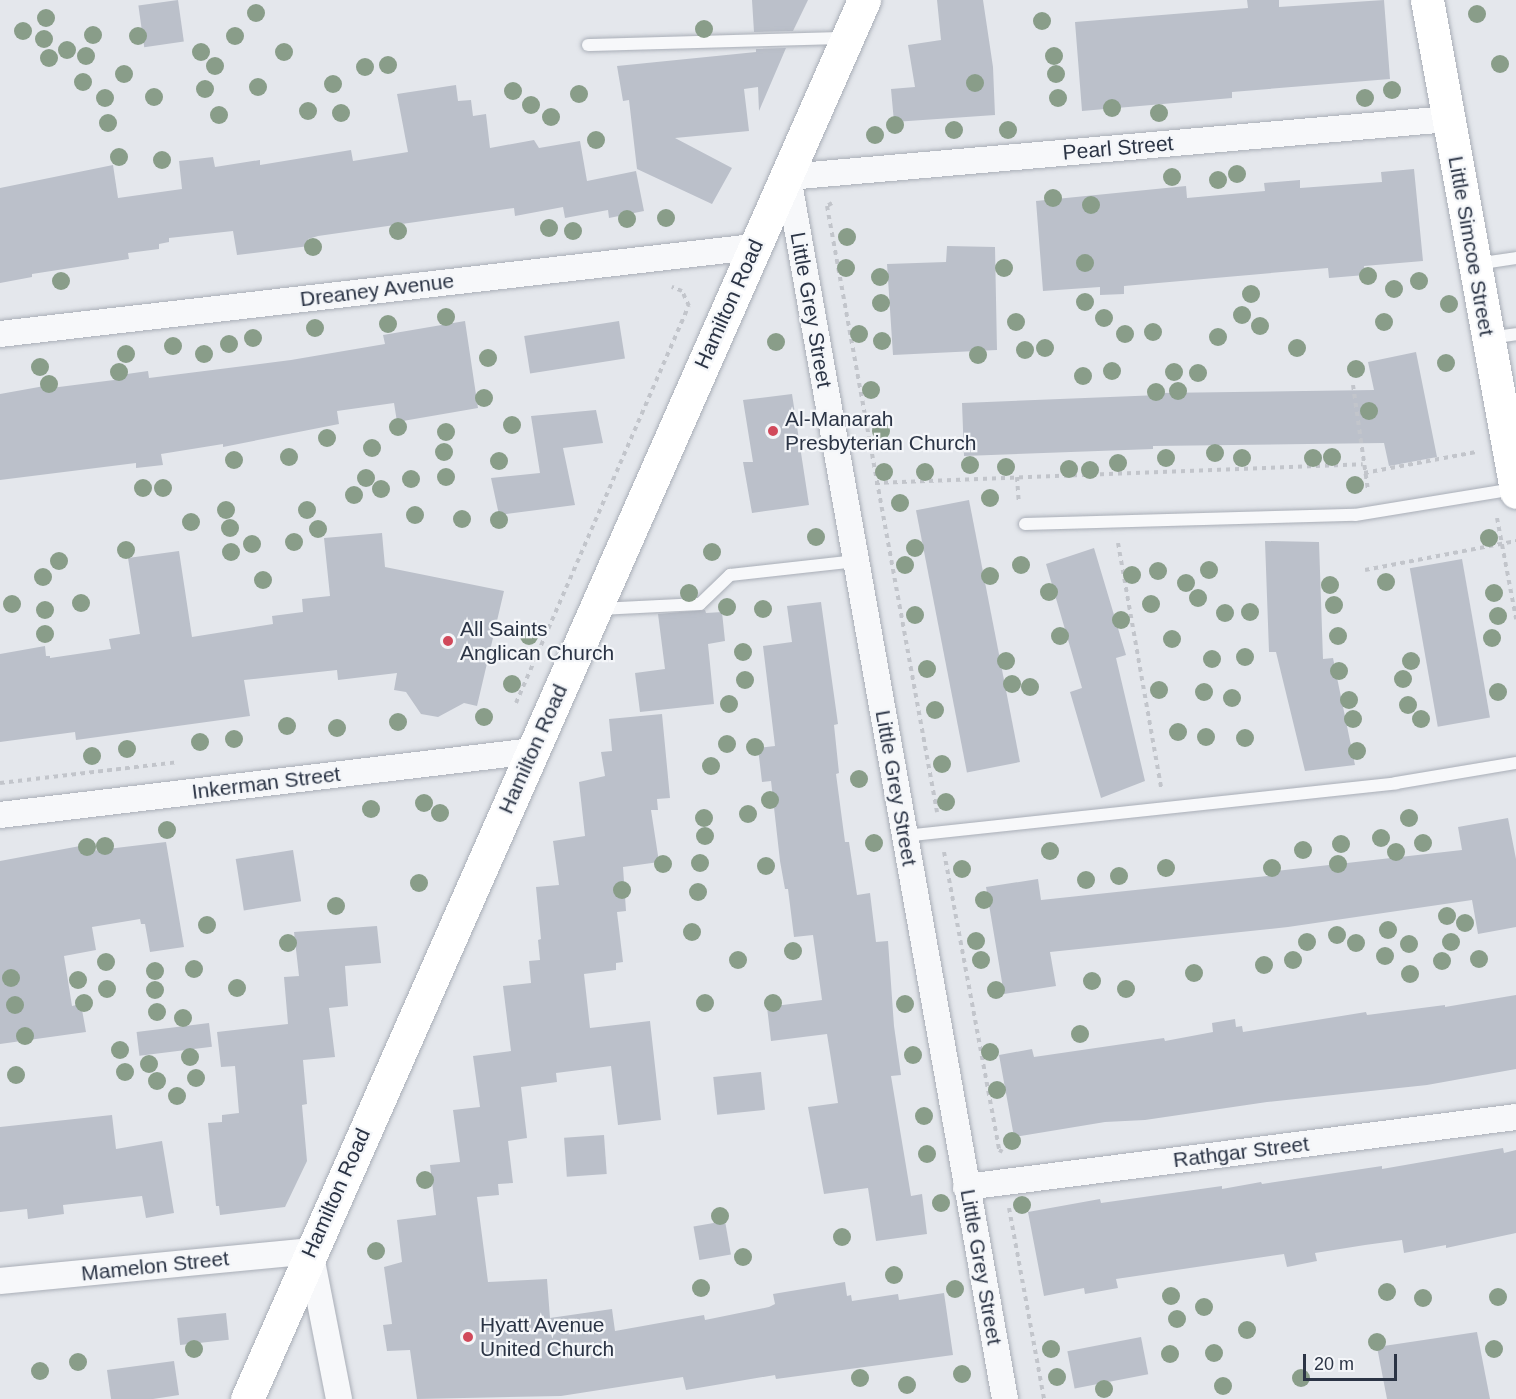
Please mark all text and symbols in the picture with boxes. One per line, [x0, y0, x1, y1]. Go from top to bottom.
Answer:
street label: Pearl Street [1062, 131, 1174, 165]
street label: Little Simcoe Street [1443, 154, 1499, 338]
street label: Little Grey Street [785, 230, 837, 390]
street label: Hamilton Road [689, 235, 769, 373]
street label: Dreaney Avenue [298, 268, 456, 312]
place label: Al-Manarah Presbyterian Church [785, 406, 976, 456]
marker: Al-Manarah Presbyterian Church [766, 424, 780, 438]
place label: All Saints Anglican Church [460, 616, 614, 666]
marker: All Saints Anglican Church [441, 634, 455, 648]
street label: Hamilton Road [493, 680, 573, 818]
street label: Little Grey Street [870, 708, 922, 868]
street label: Inkerman Street [190, 761, 342, 805]
street label: Hamilton Road [296, 1124, 376, 1262]
street label: Rathgar Street [1172, 1131, 1310, 1173]
street label: Little Grey Street [955, 1187, 1007, 1347]
street label: Mamelon Street [80, 1246, 230, 1286]
place label: Hyatt Avenue United Church [480, 1312, 614, 1362]
marker: Hyatt Avenue United Church [461, 1330, 475, 1344]
scale bar [1306, 1342, 1400, 1380]
text: 20 m [1314, 1354, 1354, 1374]

